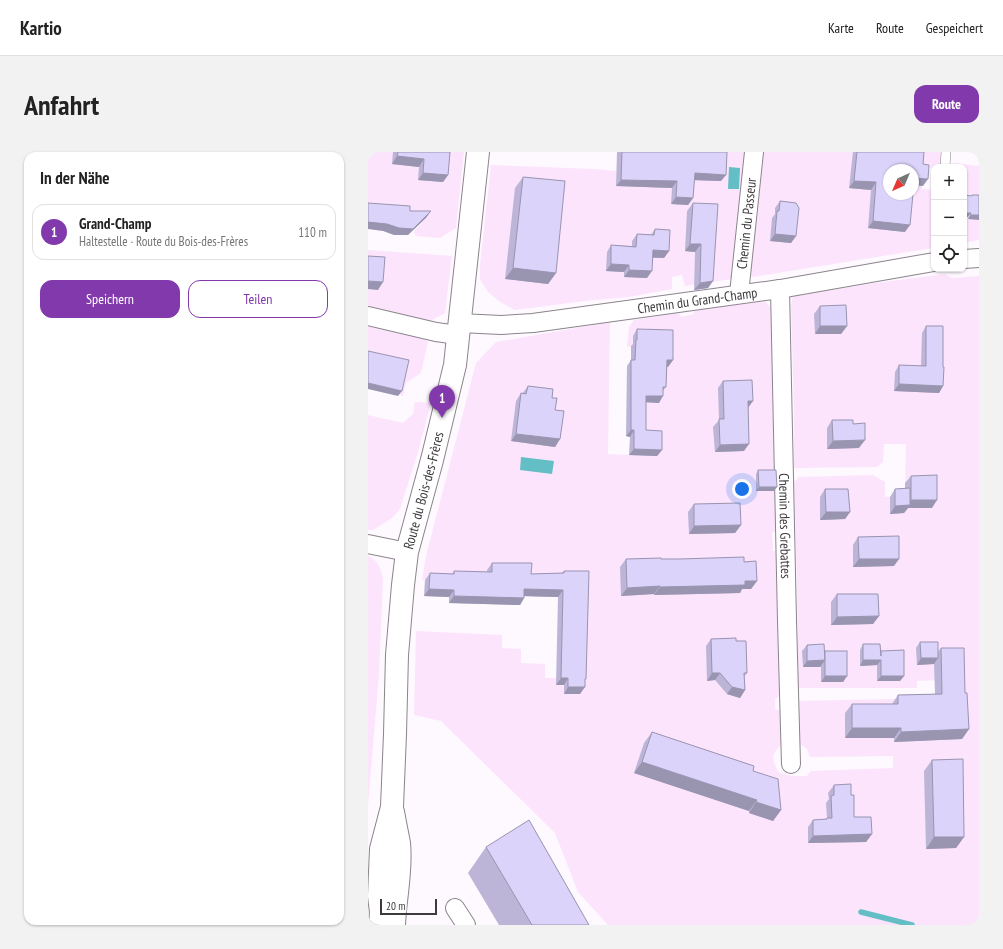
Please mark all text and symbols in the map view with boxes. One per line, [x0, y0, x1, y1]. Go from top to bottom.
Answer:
text: Kartio [20, 16, 62, 40]
text: Karte [828, 19, 854, 37]
text: Route [876, 19, 904, 37]
text: Gespeichert [926, 19, 983, 37]
button: Route [914, 85, 979, 123]
text: Anfahrt [24, 86, 99, 123]
north arrow [883, 164, 919, 200]
map controls [931, 164, 967, 272]
button: + [931, 164, 967, 200]
text: In der Nähe [40, 167, 110, 189]
street label: Chemin du Passeur [733, 177, 760, 270]
button: − [931, 200, 967, 236]
text: Grand-Champ [79, 214, 151, 233]
text: 1 [51, 224, 57, 241]
text: 110 m [298, 224, 327, 241]
text: Haltestelle · Route du Bois-des-Frères [79, 233, 248, 250]
button: locate [931, 236, 967, 272]
button: Speichern [40, 280, 180, 318]
button: Teilen [188, 280, 328, 318]
street label: Chemin du Grand-Champ [636, 283, 758, 318]
pin: 1 [429, 385, 455, 418]
street label: Route du Bois-des-Frères [399, 429, 448, 551]
street label: Chemin des Grebattes [775, 473, 795, 579]
your location [732, 479, 752, 499]
scale bar [380, 897, 437, 916]
text: 20 m [386, 899, 405, 913]

